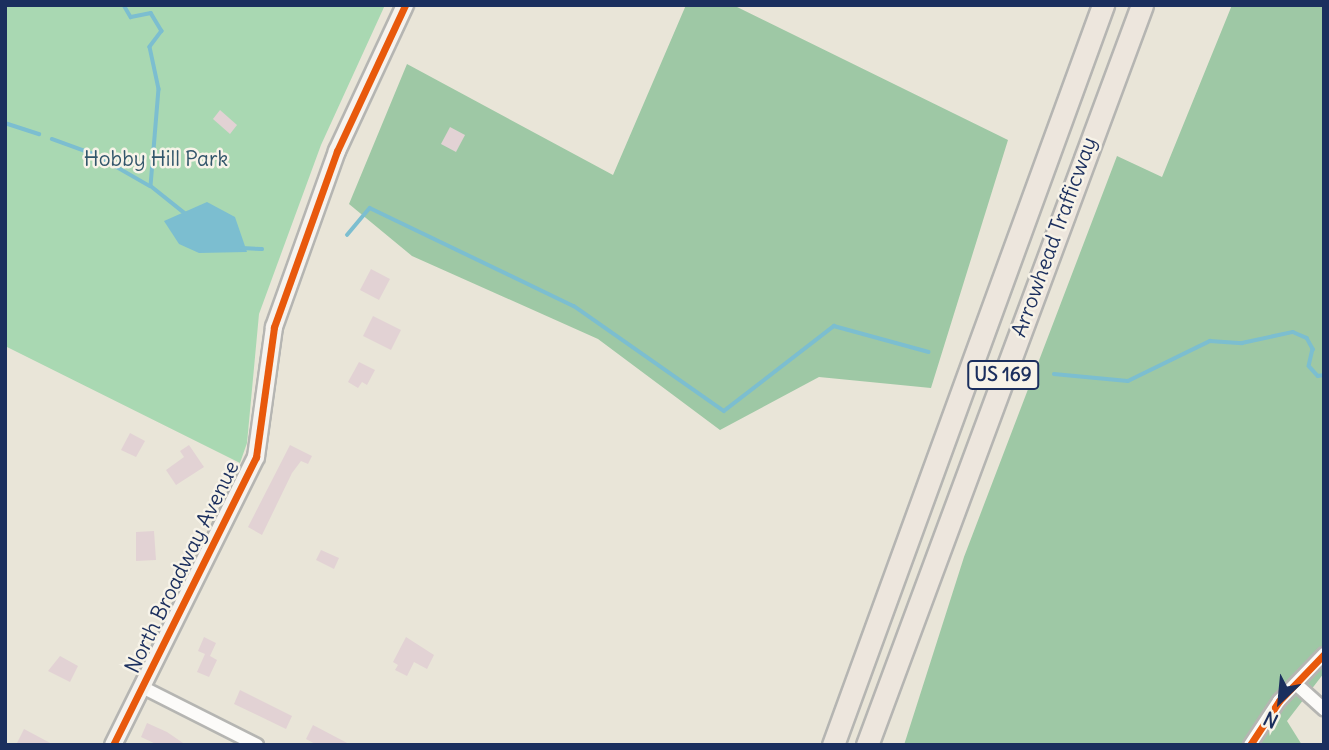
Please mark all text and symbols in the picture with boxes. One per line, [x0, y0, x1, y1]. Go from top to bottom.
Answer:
street label: Arrowhead Trafficway [1006, 134, 1102, 340]
park label: Hobby Hill Park [84, 146, 228, 172]
road number: US 169 [966, 360, 1040, 390]
street label: North Broadway Avenue [120, 457, 244, 677]
north arrow [1245, 666, 1315, 736]
text: N [1260, 706, 1282, 734]

